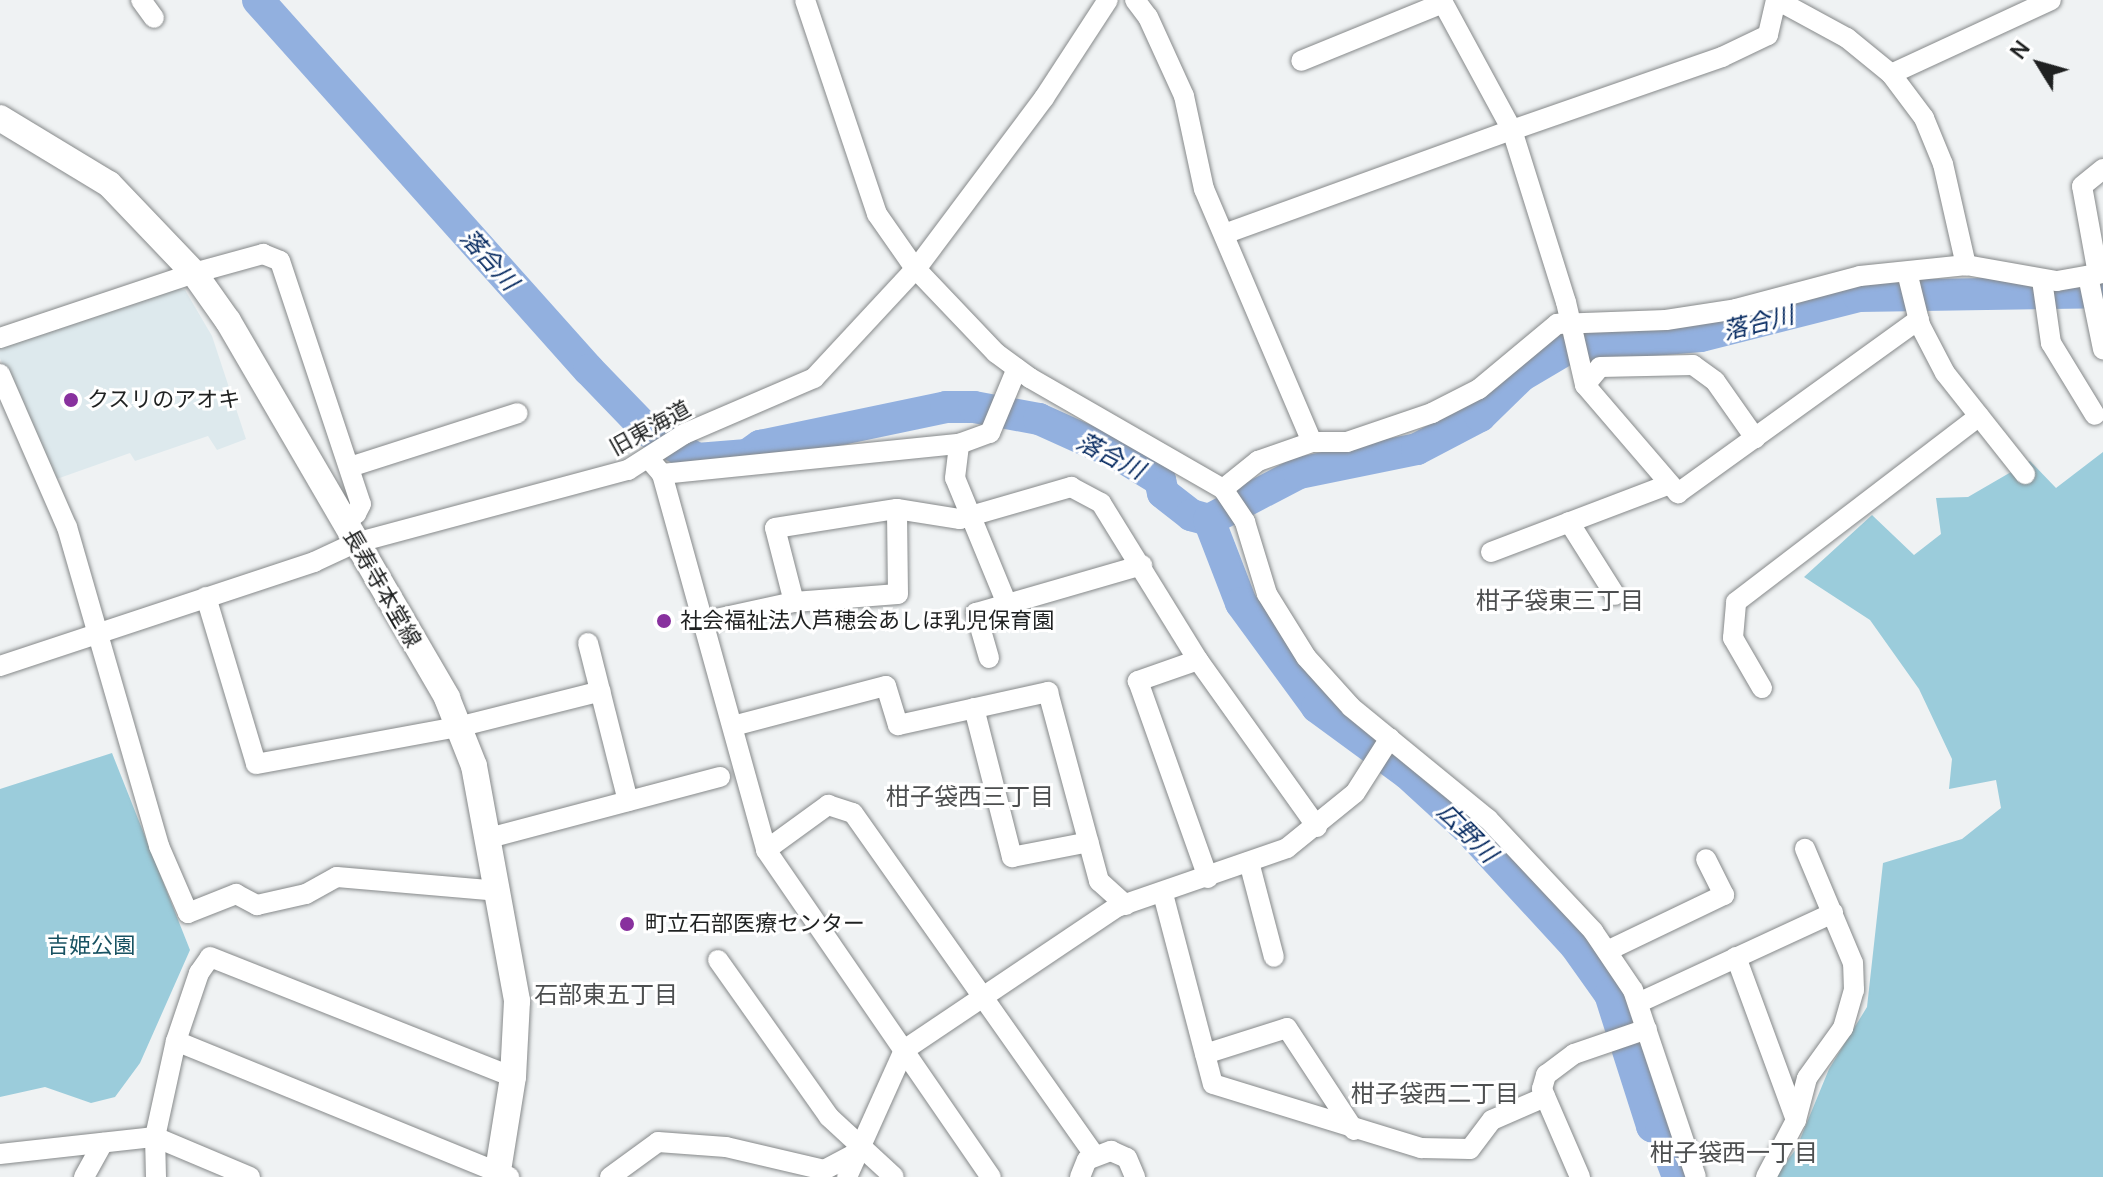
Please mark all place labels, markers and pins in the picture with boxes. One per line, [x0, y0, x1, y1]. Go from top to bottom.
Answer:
place label: クスリのアオキ [87, 387, 241, 413]
marker: クスリのアオキ [62, 391, 80, 409]
place label: 社会福祉法人芦穂会あしほ乳児保育園 [680, 608, 1054, 634]
marker: 社会福祉法人芦穂会あしほ乳児保育園 [655, 612, 673, 630]
place label: 町立石部医療センター [645, 911, 865, 937]
marker: 町立石部医療センター [616, 913, 638, 935]

